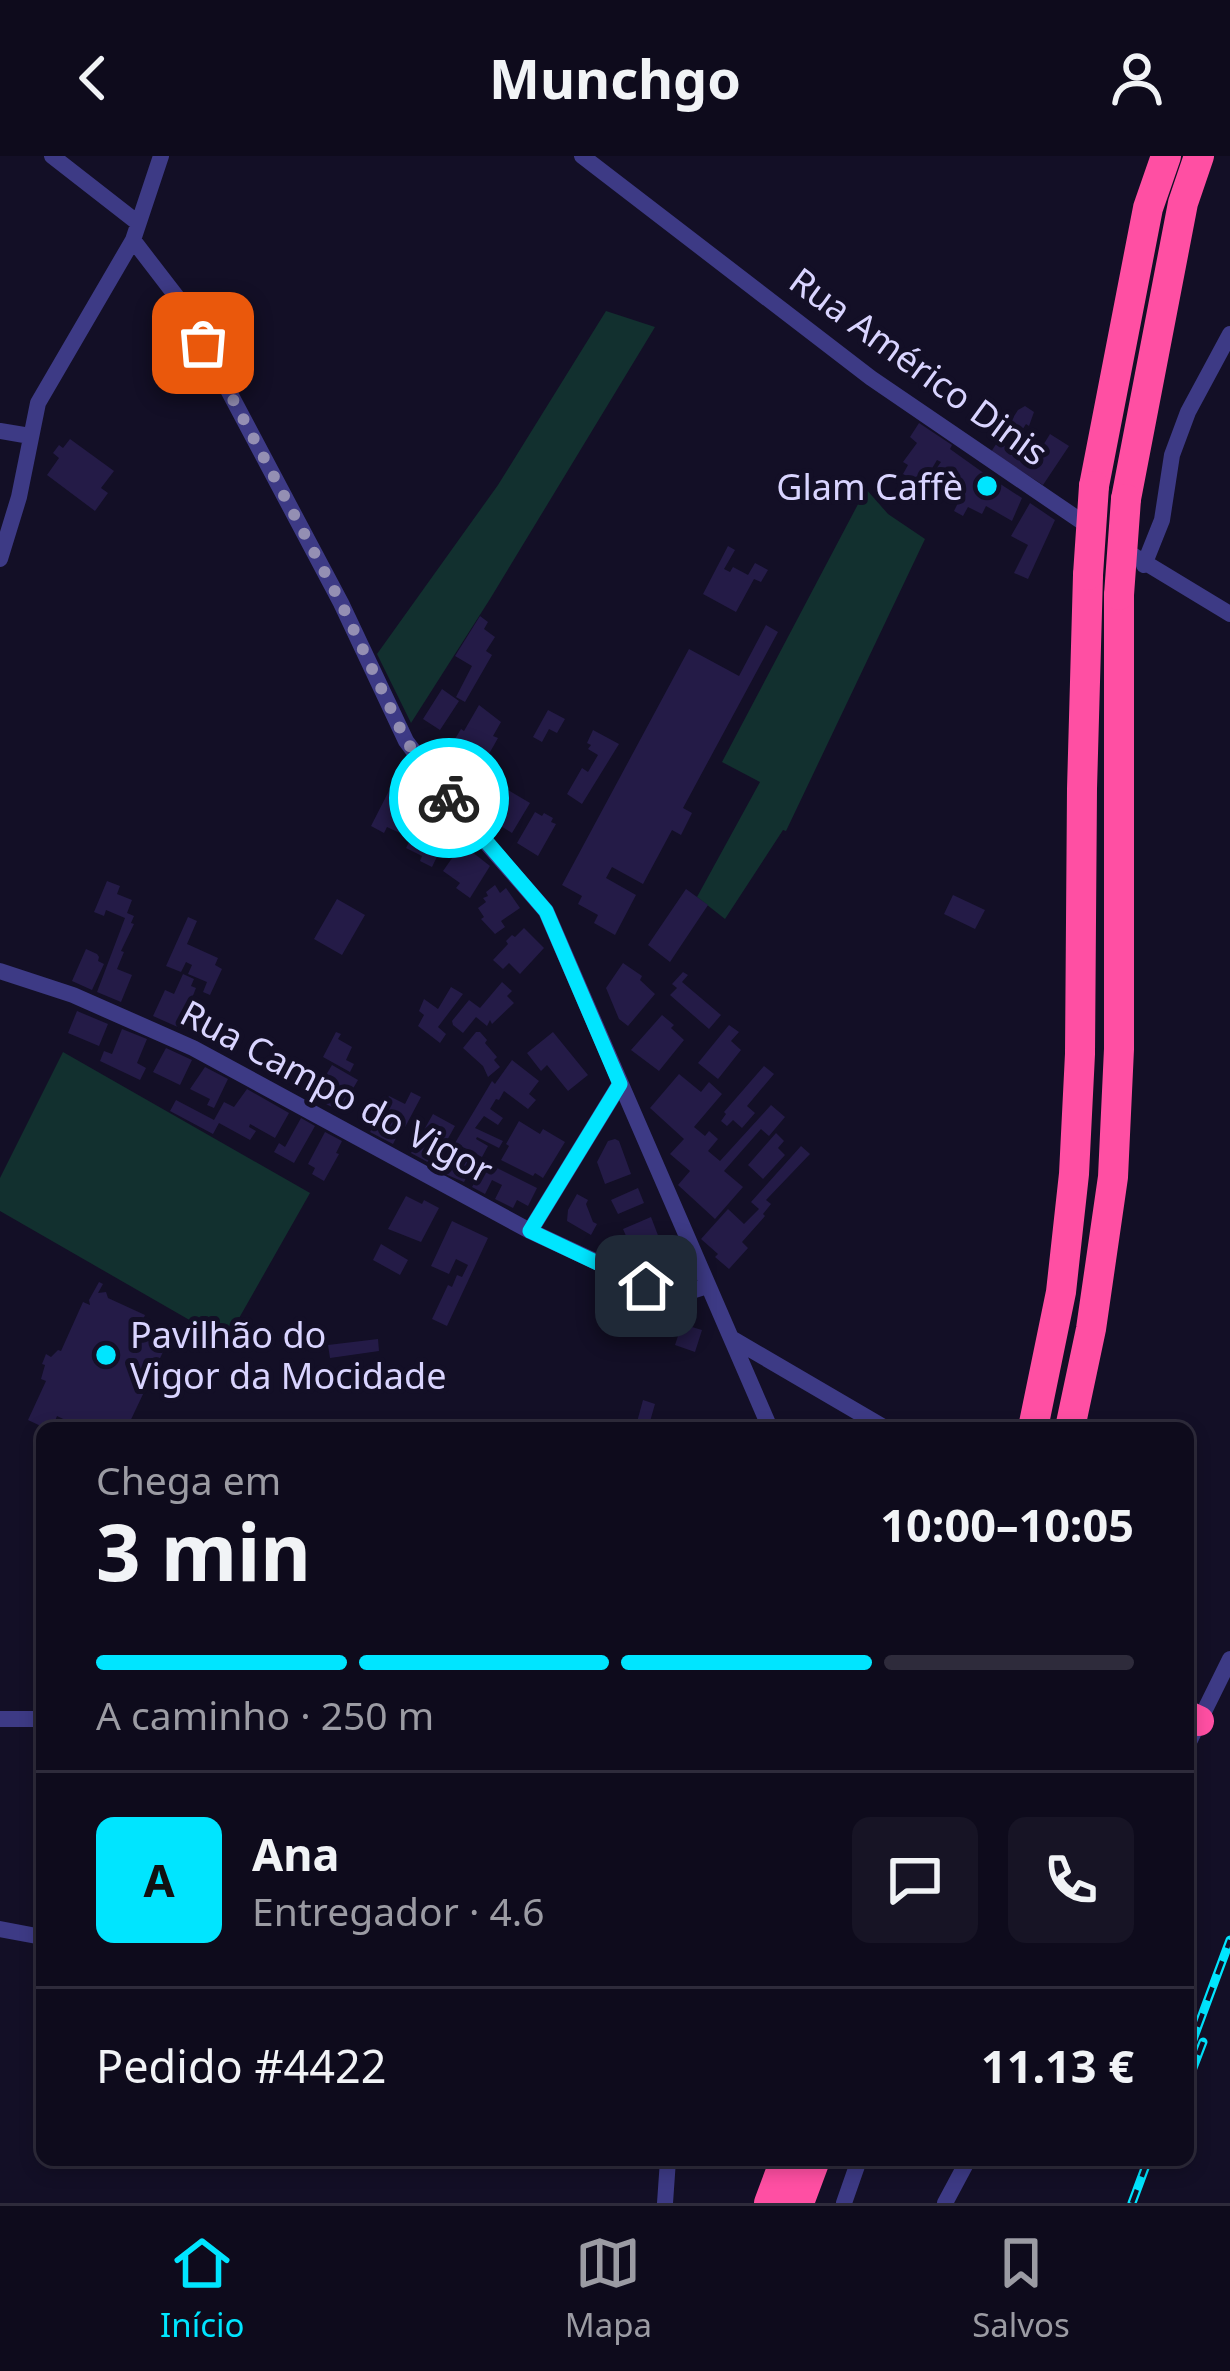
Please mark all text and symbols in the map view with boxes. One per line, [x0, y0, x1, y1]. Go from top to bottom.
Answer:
text: Munchgo [489, 41, 741, 115]
icon: back [60, 45, 126, 111]
icon: person [1104, 45, 1170, 111]
street label: Rua Américo Dinis [780, 256, 1058, 476]
pin [152, 292, 254, 394]
icon: bag [170, 310, 236, 376]
place label: Glam Caffè [776, 462, 963, 511]
marker: Glam Caffè [974, 473, 1000, 499]
courier [389, 738, 509, 858]
icon: bike [416, 765, 482, 831]
street label: Rua Campo do Vigor [172, 988, 502, 1194]
pin [595, 1235, 697, 1337]
icon: home [613, 1253, 679, 1319]
place label: Pavilhão do Vigor da Mocidade [130, 1310, 447, 1400]
marker: Pavilhão do Vigor da Mocidade [93, 1342, 119, 1368]
text: Chega em [96, 1453, 281, 1506]
text: 10:00–10:05 [880, 1494, 1134, 1555]
text: 3 min [96, 1498, 311, 1604]
text: A caminho · 250 m [96, 1688, 434, 1741]
button: chat [852, 1817, 978, 1943]
button: phone [1008, 1817, 1134, 1943]
text: Ana [252, 1823, 339, 1884]
text: A [143, 1849, 175, 1910]
text: Entregador · 4.6 [252, 1884, 545, 1937]
text: Pedido #4422 [96, 2035, 387, 2096]
text: 11.13 € [981, 2035, 1134, 2096]
tab: Início [160, 2230, 245, 2347]
tab: Mapa [565, 2230, 652, 2347]
tab: Salvos [972, 2230, 1070, 2347]

